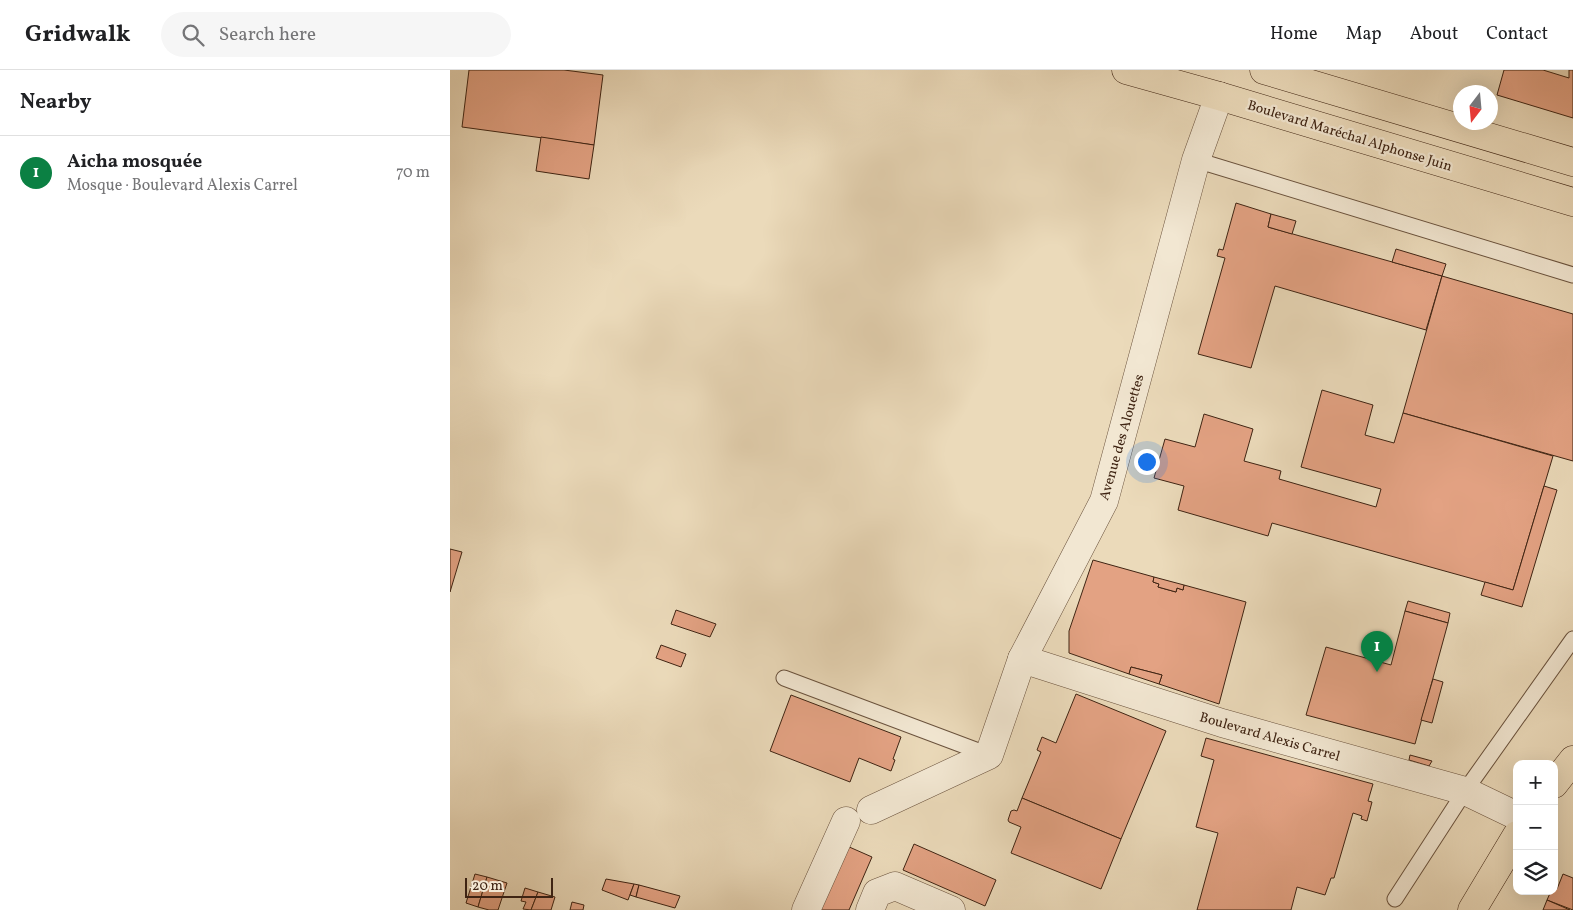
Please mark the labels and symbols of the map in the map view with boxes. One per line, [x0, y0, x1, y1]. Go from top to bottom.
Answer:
north arrow [1453, 85, 1498, 130]
street label: Boulevard Maréchal Alphonse Juin [1245, 96, 1454, 177]
street label: Avenue des Alouettes [1095, 372, 1150, 503]
your location [1134, 449, 1160, 475]
pin: 1 [1361, 631, 1393, 672]
street label: Boulevard Alexis Carrel [1197, 708, 1342, 767]
scale bar [465, 875, 552, 898]

